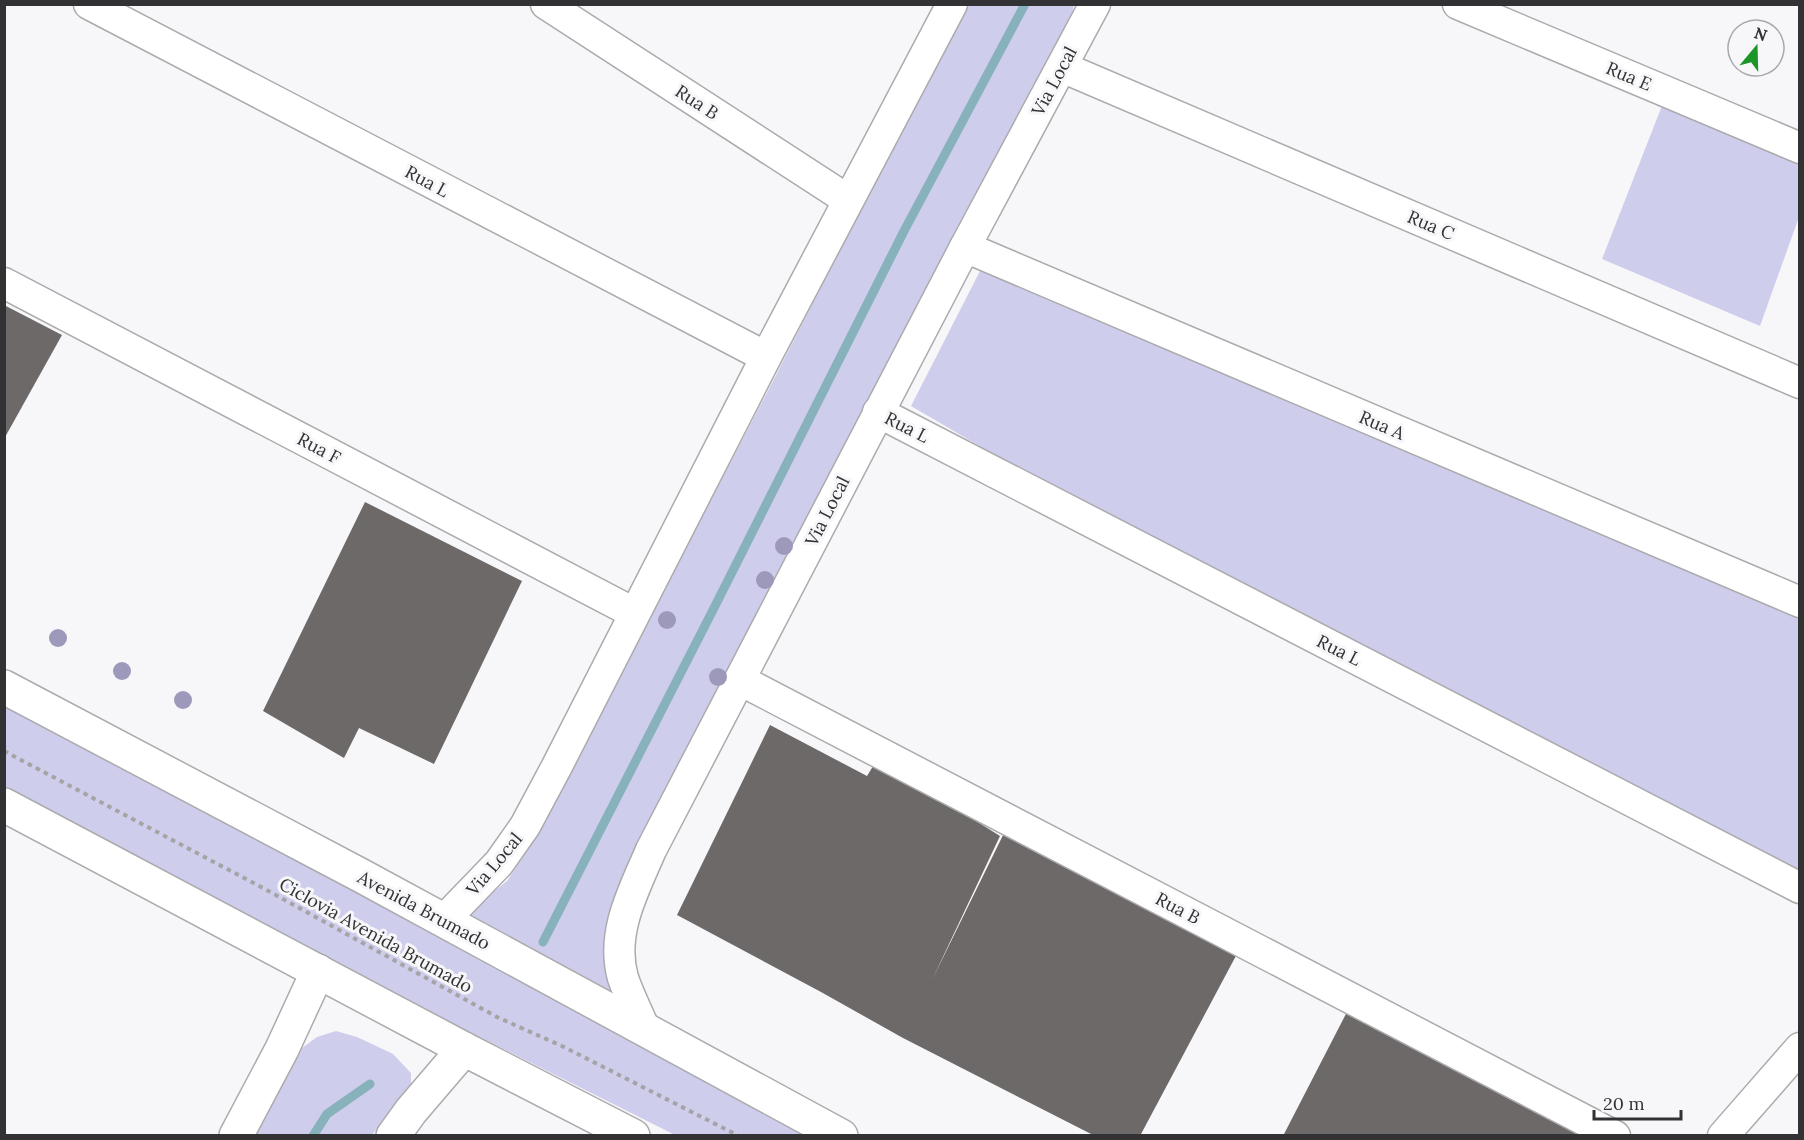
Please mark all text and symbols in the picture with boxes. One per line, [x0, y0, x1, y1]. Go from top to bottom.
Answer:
north arrow [1726, 18, 1786, 78]
text: N [1752, 22, 1770, 45]
street label: Via Local [1026, 42, 1082, 120]
street label: Rua E [1603, 56, 1655, 96]
street label: Rua B [671, 79, 723, 125]
street label: Rua L [401, 160, 453, 202]
street label: Rua C [1404, 205, 1458, 245]
street label: Rua A [1356, 405, 1409, 445]
street label: Rua L [881, 406, 933, 448]
street label: Rua F [293, 427, 345, 469]
street label: Via Local [799, 472, 854, 551]
street label: Rua L [1313, 629, 1365, 671]
street label: Via Local [460, 828, 527, 901]
street label: Avenida Brumado [353, 865, 494, 955]
street label: Ciclovia Avenida Brumado [275, 872, 477, 998]
street label: Rua B [1152, 887, 1204, 929]
scale bar [1594, 1083, 1681, 1121]
text: 20 m [1603, 1092, 1645, 1115]

